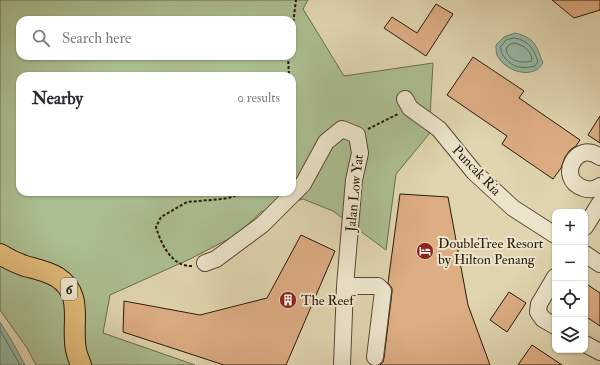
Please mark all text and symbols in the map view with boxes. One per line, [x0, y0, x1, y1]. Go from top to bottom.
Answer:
search box [16, 16, 296, 60]
icon: search [30, 27, 52, 49]
text: Search here [62, 29, 131, 48]
text: Nearby [32, 88, 83, 109]
text: 0 results [237, 90, 280, 106]
street label: Puncak Ria [449, 142, 505, 199]
street label: Jalan Low Yat [342, 153, 367, 234]
map controls [552, 209, 588, 353]
button: + [552, 209, 588, 245]
place label: DoubleTree Resort by Hilton Penang [438, 235, 544, 269]
hotel icon: DoubleTree Resort by Hilton Penang [415, 241, 435, 261]
button: − [552, 245, 588, 281]
road number: 6 [61, 278, 77, 300]
button: locate [552, 281, 588, 317]
building icon: The Reef [278, 290, 298, 310]
place label: The Reef [301, 292, 356, 309]
button: layers [552, 317, 588, 353]

